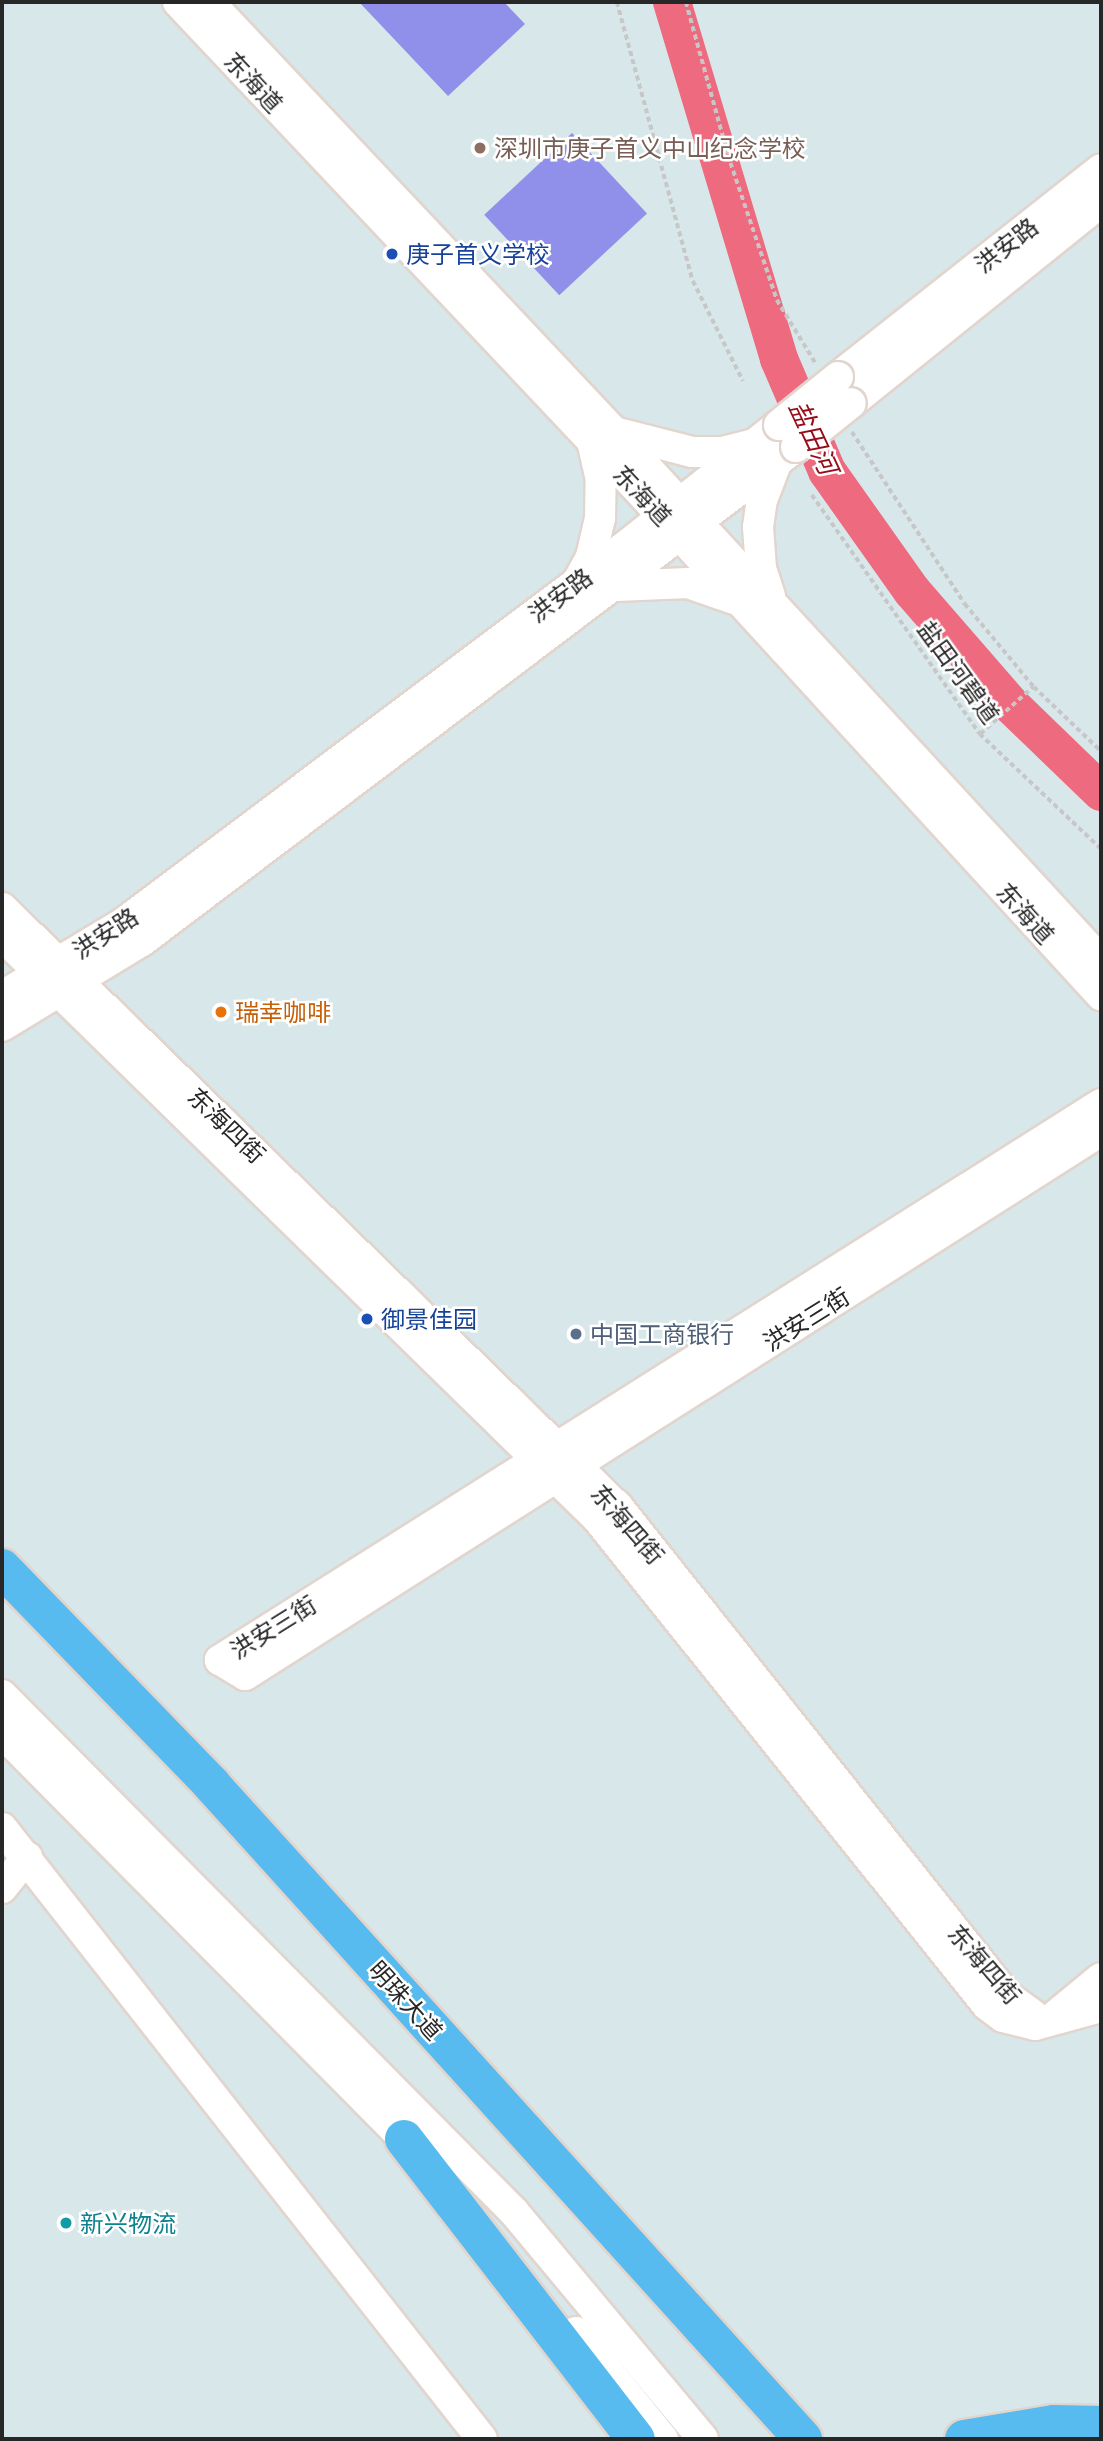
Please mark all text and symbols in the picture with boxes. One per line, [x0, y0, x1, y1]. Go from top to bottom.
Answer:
street label: 东海道 [219, 46, 289, 118]
place label: 深圳市庚子首义中山纪念学校 [494, 134, 806, 162]
marker: 深圳市庚子首义中山纪念学校 [472, 140, 488, 156]
street label: 洪安路 [969, 211, 1043, 279]
place label: 庚子首义学校 [406, 240, 550, 268]
marker: 庚子首义学校 [384, 246, 400, 262]
water label: 盐田河 [783, 395, 845, 479]
street label: 东海道 [608, 459, 678, 531]
street label: 洪安路 [523, 562, 597, 628]
street label: 盐田河碧道 [912, 615, 1006, 729]
street label: 东海道 [991, 877, 1061, 949]
street label: 洪安路 [67, 901, 143, 965]
place label: 瑞幸咖啡 [235, 998, 331, 1026]
marker: 瑞幸咖啡 [213, 1004, 229, 1020]
street label: 东海四街 [182, 1081, 272, 1169]
street label: 洪安三街 [758, 1281, 854, 1357]
place label: 御景佳园 [381, 1305, 477, 1333]
marker: 御景佳园 [359, 1311, 375, 1327]
place label: 中国工商银行 [590, 1320, 734, 1348]
marker: 中国工商银行 [568, 1326, 584, 1342]
street label: 东海四街 [586, 1478, 670, 1570]
street label: 洪安三街 [225, 1589, 321, 1665]
street label: 东海四街 [943, 1918, 1027, 2010]
street label: 明珠大道 [363, 1955, 449, 2045]
place label: 新兴物流 [80, 2209, 176, 2237]
marker: 新兴物流 [58, 2215, 74, 2231]

